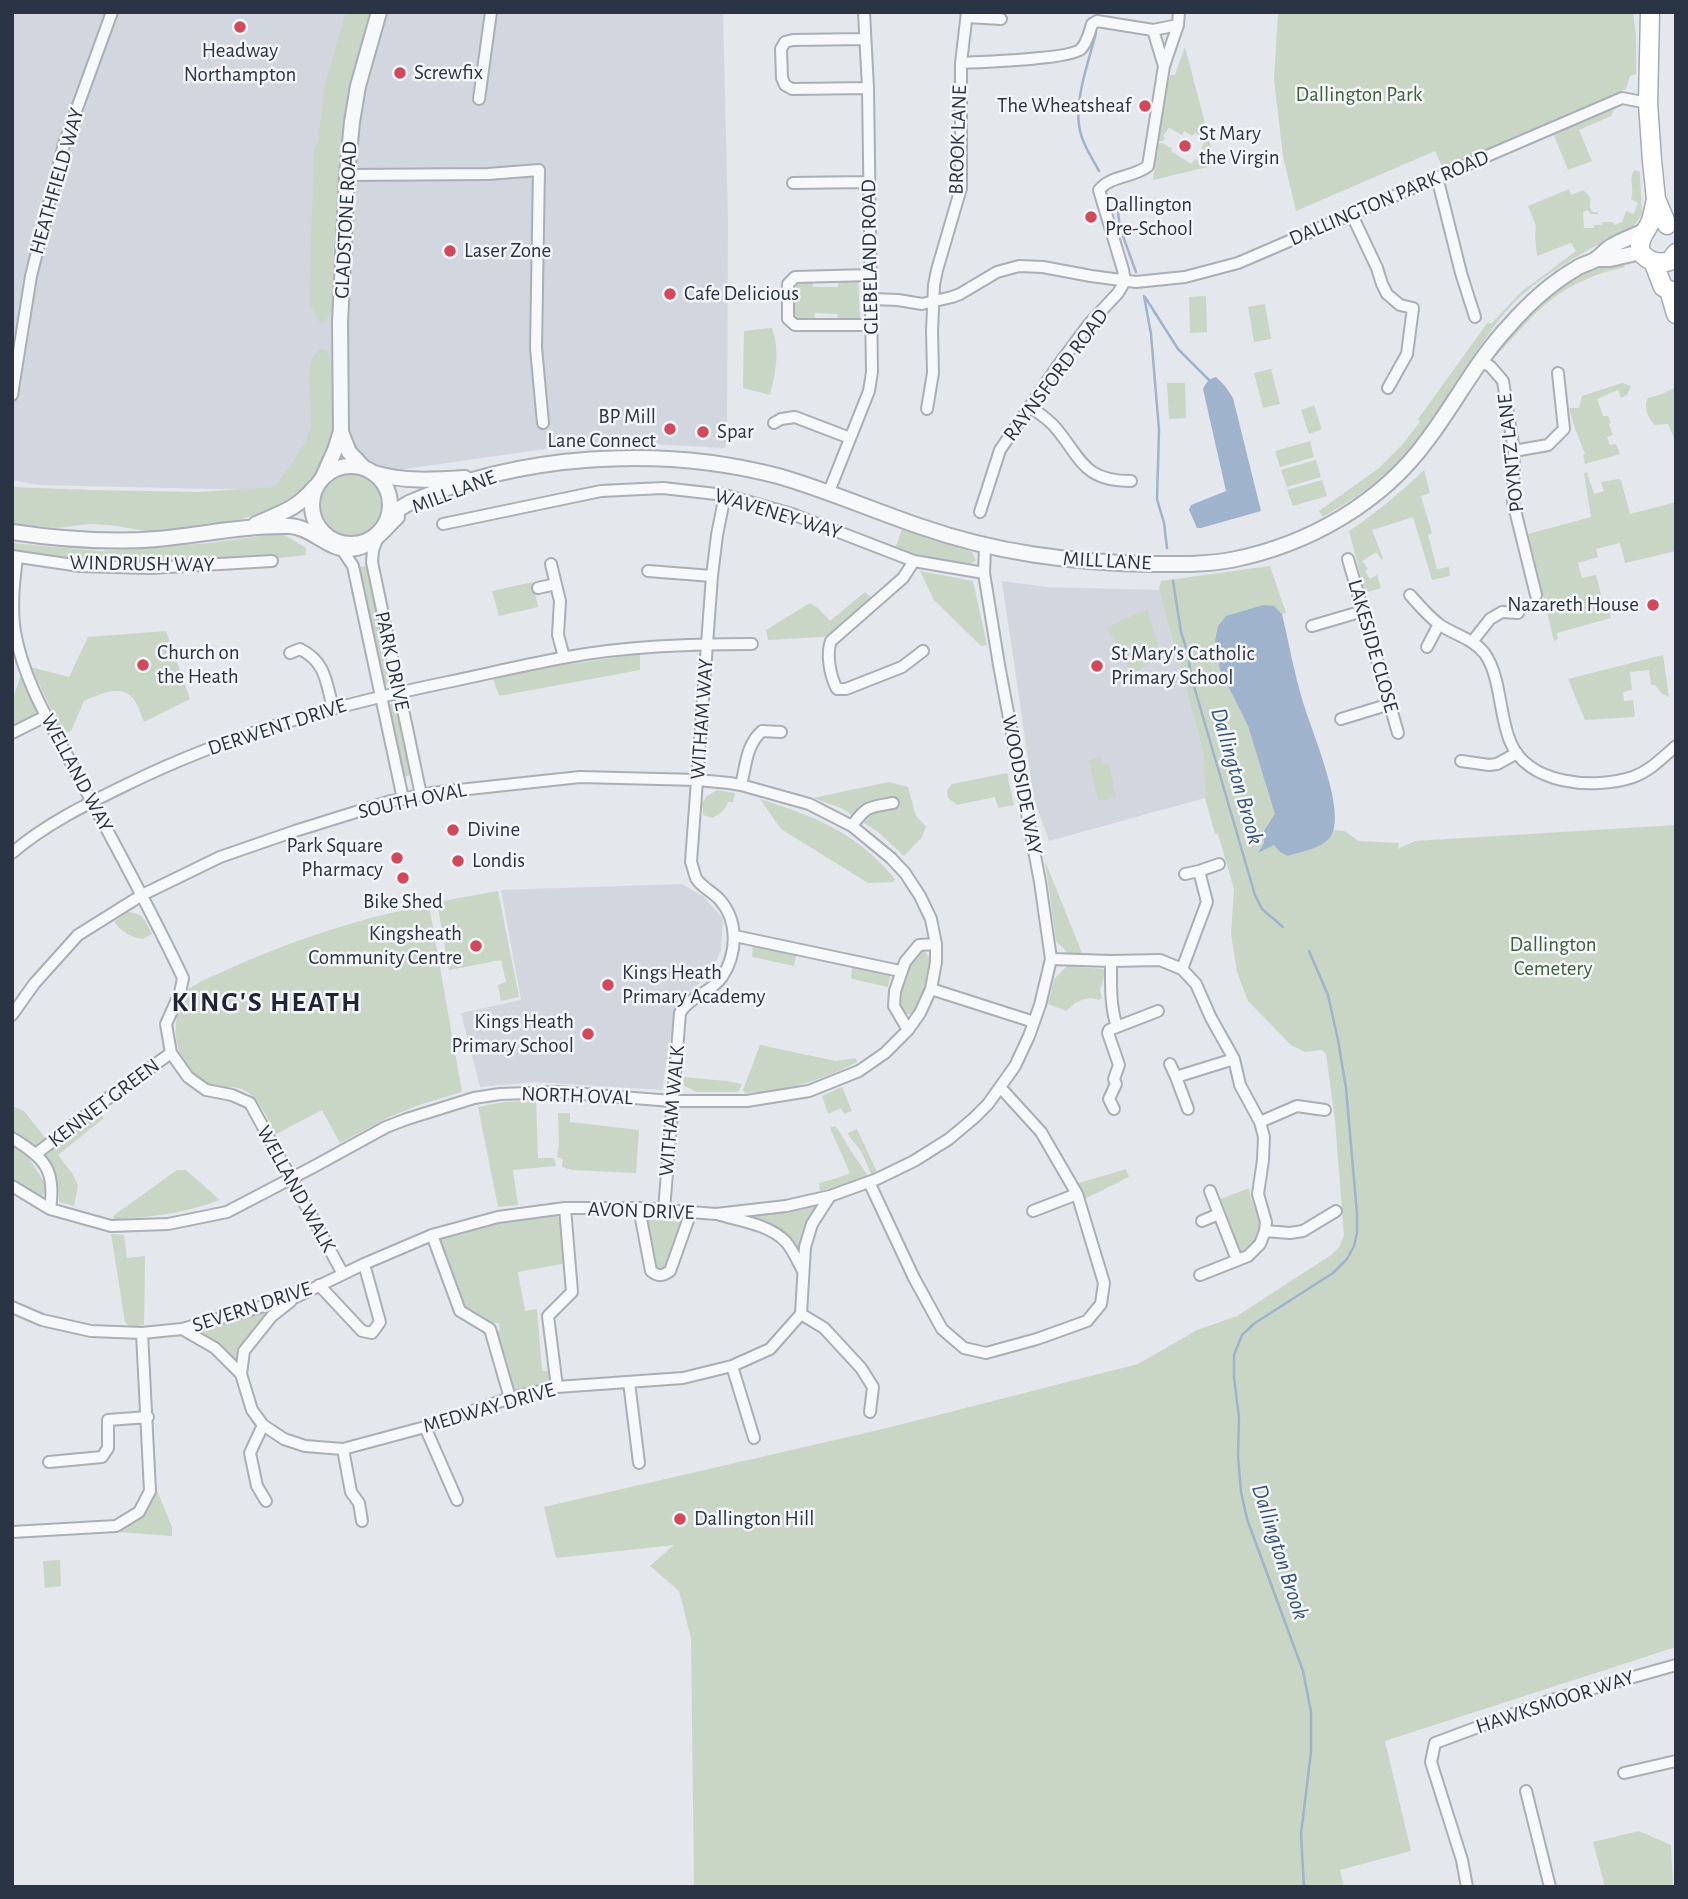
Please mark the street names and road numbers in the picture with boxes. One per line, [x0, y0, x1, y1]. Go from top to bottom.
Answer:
street label: BROOK LANE [943, 85, 973, 195]
street label: HEATHFIELD WAY [24, 105, 90, 257]
street label: GLADSTONE ROAD [329, 141, 363, 299]
street label: DALLINGTON PARK ROAD [1285, 144, 1493, 252]
street label: GLEBELAND ROAD [856, 179, 884, 335]
street label: RAYNSFORD ROAD [998, 304, 1114, 446]
street label: POYNTZ LANE [1492, 393, 1530, 513]
street label: MILL LANE [408, 464, 500, 520]
street label: WAVENEY WAY [711, 483, 845, 545]
street label: MILL LANE [1062, 546, 1152, 576]
street label: WINDRUSH WAY [69, 550, 215, 578]
street label: LAKESIDE CLOSE [1342, 576, 1404, 716]
street label: PARK DRIVE [369, 609, 415, 713]
street label: WITHAM WAY [685, 658, 719, 780]
street label: DERWENT DRIVE [205, 693, 349, 761]
street label: WELLAND WAY [35, 710, 119, 836]
street label: WOODSIDE WAY [996, 713, 1048, 857]
street label: SOUTH OVAL [356, 777, 468, 825]
street label: WITHAM WALK [654, 1044, 690, 1178]
street label: KENNET GREEN [43, 1053, 165, 1153]
street label: NORTH OVAL [521, 1081, 633, 1111]
street label: WELLAND WALK [251, 1121, 341, 1257]
street label: AVON DRIVE [587, 1197, 695, 1225]
street label: SEVERN DRIVE [189, 1276, 315, 1338]
street label: MEDWAY DRIVE [420, 1377, 558, 1439]
street label: HAWKSMOOR WAY [1473, 1665, 1637, 1739]

